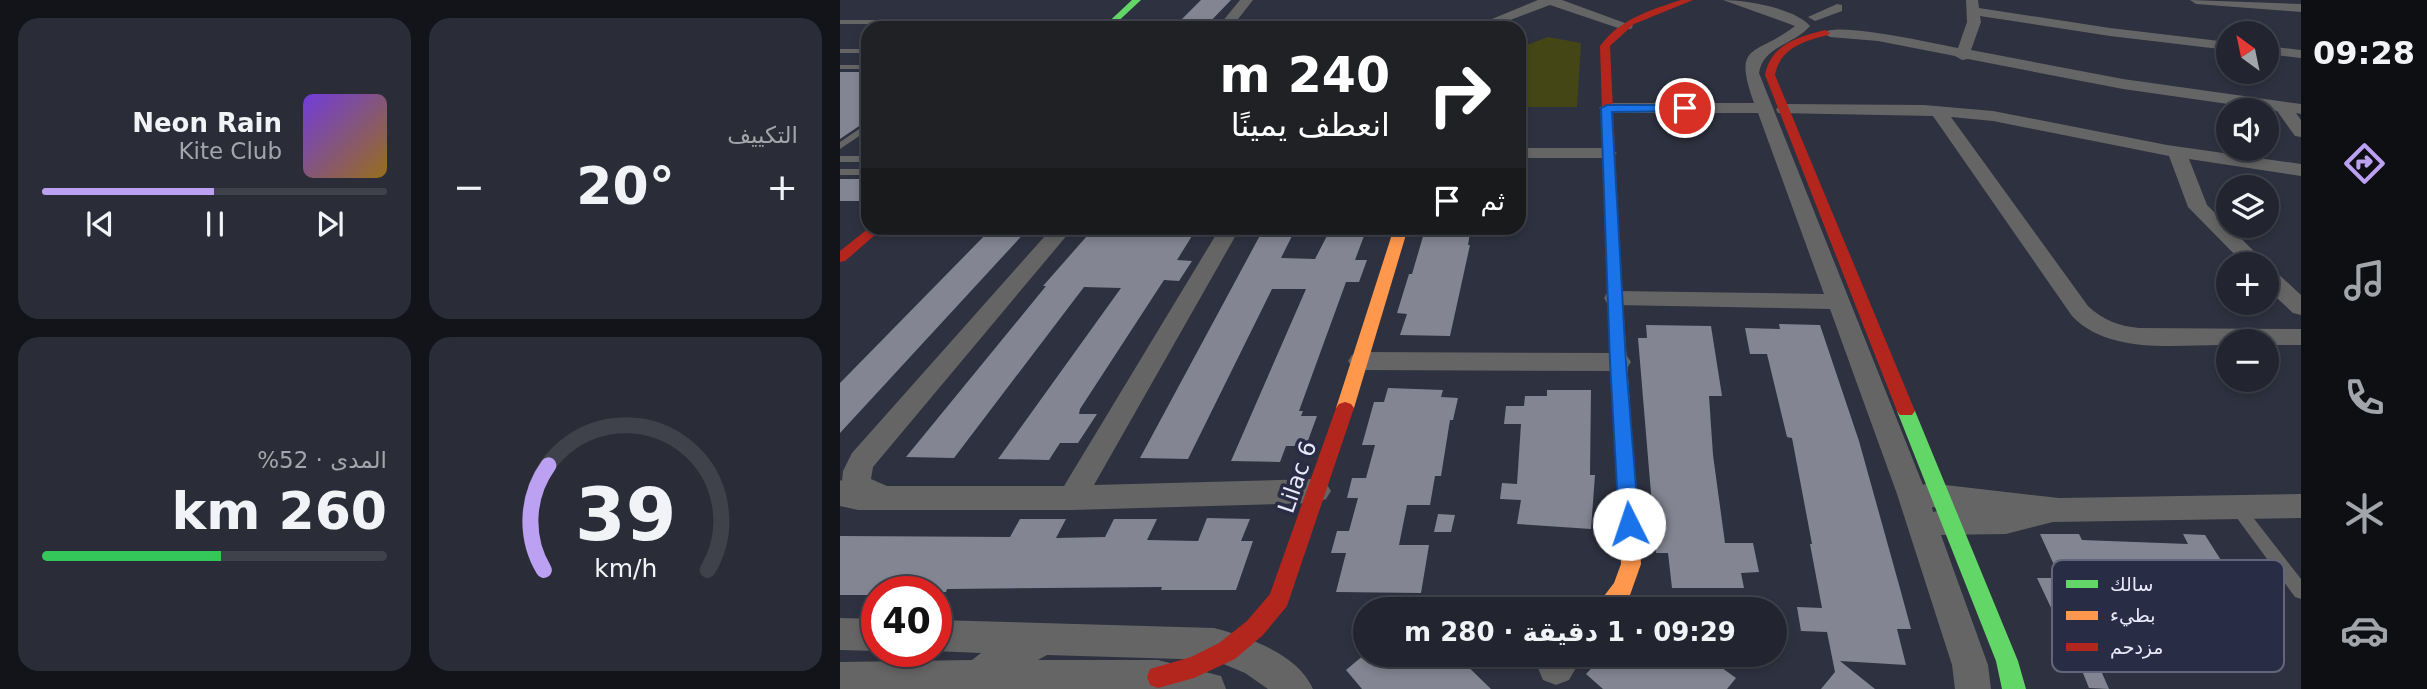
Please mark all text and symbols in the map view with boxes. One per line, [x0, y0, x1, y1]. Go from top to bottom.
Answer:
north arrow [2216, 21, 2278, 84]
map controls [2216, 21, 2279, 392]
text: 09:28 [2313, 34, 2415, 72]
text: 240 m [1220, 47, 1390, 104]
icon: right [1414, 49, 1505, 140]
pin [1655, 78, 1715, 138]
icon: arrive [1666, 89, 1704, 127]
button: sound [2216, 98, 2279, 161]
text: انعطف يمينًا [1231, 106, 1390, 144]
text: Neon Rain [132, 108, 282, 138]
text: التكييف [727, 122, 798, 148]
text: Kite Club [178, 138, 282, 164]
icon: directions [2340, 139, 2389, 188]
text: 20° [576, 156, 675, 216]
text: − [453, 165, 485, 209]
text: + [766, 165, 798, 209]
button: layers [2216, 175, 2279, 238]
icon: arrive [1428, 182, 1466, 220]
text: ثم [1480, 186, 1505, 216]
icon: previous [81, 205, 119, 243]
icon: pause [196, 205, 234, 243]
icon: next [311, 205, 349, 243]
button: + [2216, 252, 2279, 315]
icon: music [2340, 256, 2389, 305]
button: − [2216, 329, 2279, 392]
icon: phone [2340, 373, 2389, 422]
street label: Lilac 6 [1273, 438, 1321, 516]
text: المدى · 52% [257, 447, 387, 473]
text: 39 [575, 472, 676, 557]
text: 260 km [172, 481, 387, 541]
position arrow [1592, 487, 1666, 561]
icon: climate [2340, 489, 2389, 538]
text: km/h [594, 554, 657, 583]
legend [2052, 560, 2284, 672]
text: سالك [2110, 573, 2154, 595]
speed limit sign: 40 [861, 576, 952, 667]
text: بطيء [2110, 604, 2156, 627]
icon: car [2340, 606, 2389, 655]
text: 09:29 · 1 دقيقة · 280 m [1404, 617, 1736, 647]
text: مزدحم [2110, 636, 2164, 659]

